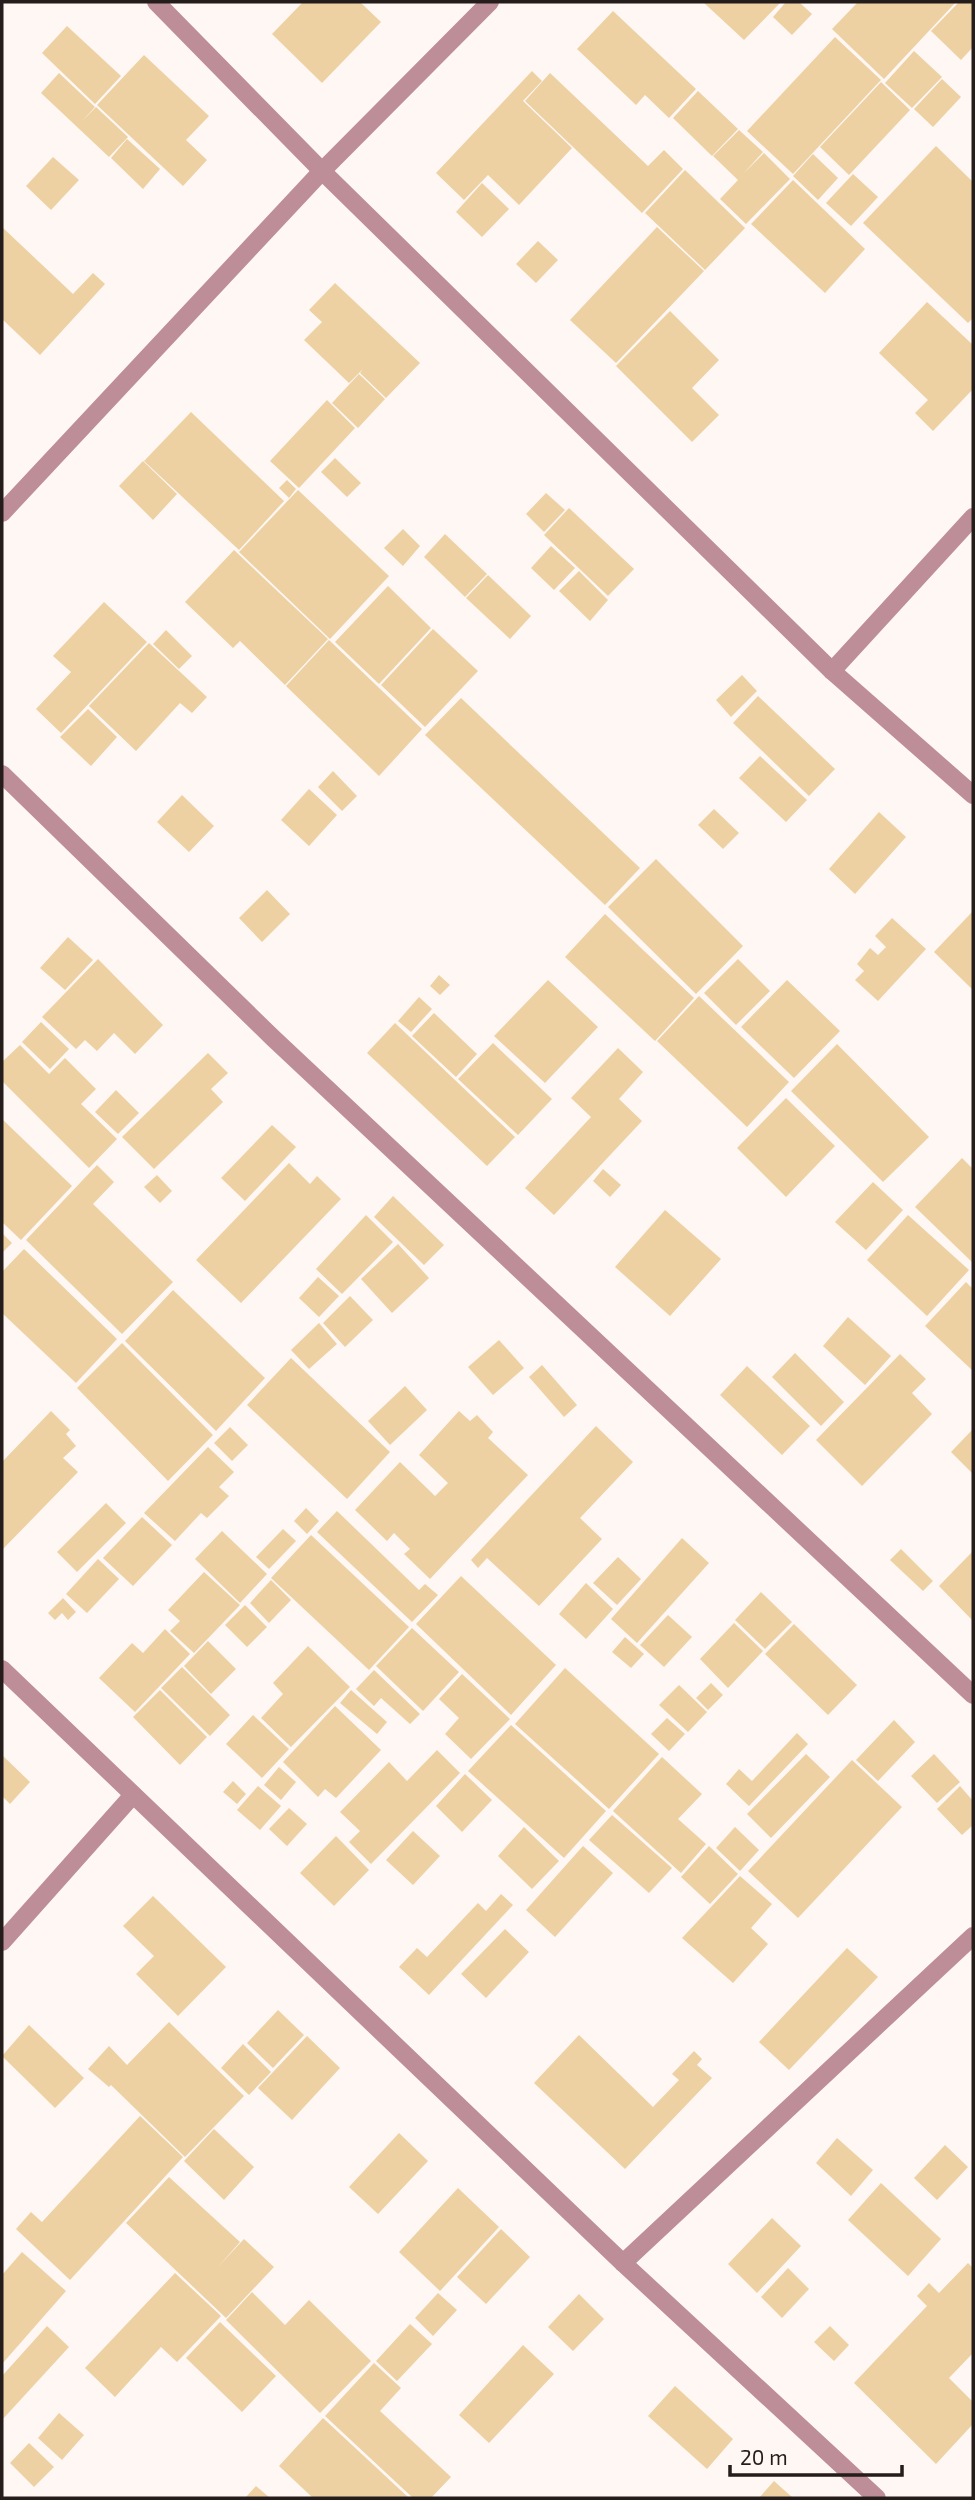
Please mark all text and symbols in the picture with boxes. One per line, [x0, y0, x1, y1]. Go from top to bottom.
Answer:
scale bar [730, 2434, 902, 2478]
text: 20 m [740, 2444, 788, 2469]

